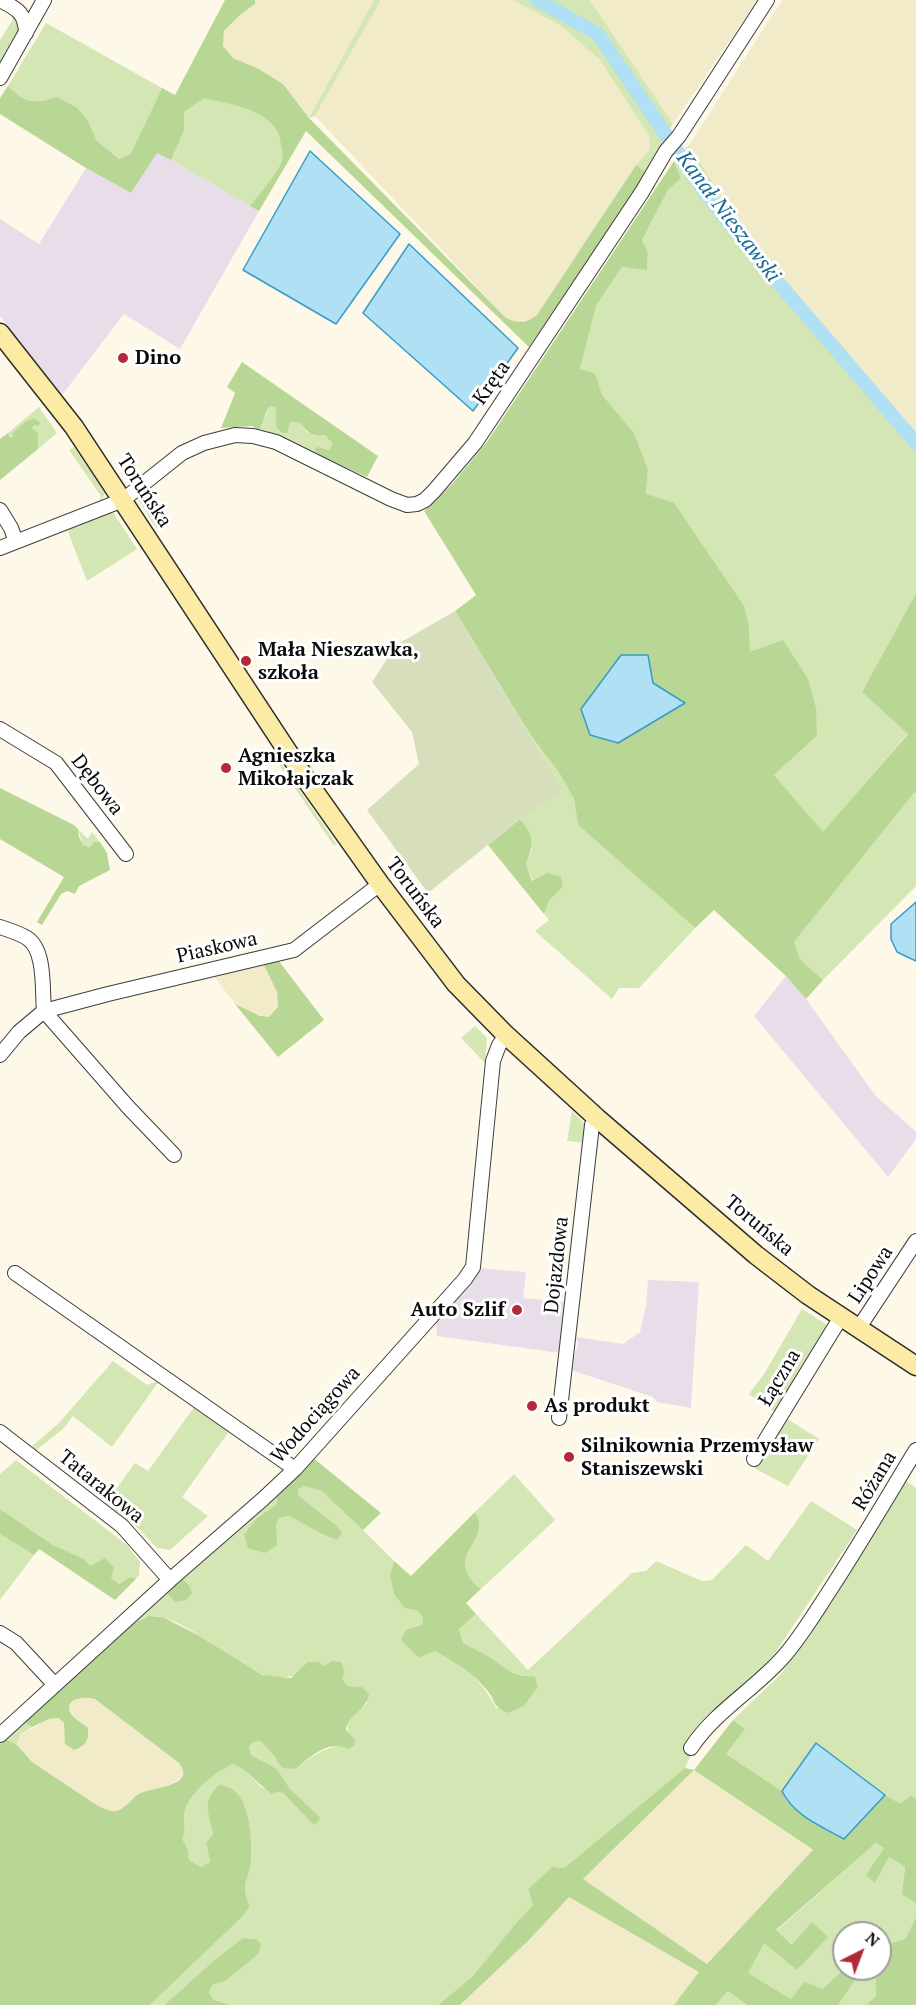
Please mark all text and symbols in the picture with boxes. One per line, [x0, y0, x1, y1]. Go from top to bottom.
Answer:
water label: Kanał Nieszawski [671, 147, 785, 287]
place label: Dino [135, 346, 181, 370]
marker: Dino [116, 351, 130, 365]
street label: Kręta [468, 356, 516, 410]
street label: Toruńska [112, 450, 176, 532]
place label: Mała Nieszawka, szkoła [258, 638, 419, 685]
marker: Mała Nieszawka, szkoła [239, 654, 253, 668]
place label: Agnieszka Mikołajczak [238, 744, 354, 791]
street label: Dębowa [66, 750, 128, 820]
marker: Agnieszka Mikołajczak [219, 761, 233, 775]
street label: Toruńska [381, 853, 449, 933]
street label: Piaskowa [174, 927, 260, 969]
street label: Toruńska [720, 1190, 798, 1262]
street label: Dojazdowa [540, 1215, 574, 1315]
street label: Lipowa [844, 1242, 898, 1308]
place label: Auto Szlif [411, 1298, 505, 1322]
marker: Auto Szlif [510, 1303, 524, 1317]
street label: Łączna [754, 1345, 806, 1411]
street label: Wodociągowa [266, 1362, 366, 1468]
place label: As produkt [544, 1394, 650, 1418]
marker: As produkt [525, 1399, 539, 1413]
place label: Silnikownia Przemysław Staniszewski [581, 1434, 814, 1481]
street label: Tatarakowa [54, 1445, 148, 1529]
street label: Różana [848, 1447, 902, 1515]
marker: Silnikownia Przemysław Staniszewski [562, 1450, 576, 1464]
north arrow [832, 1921, 892, 1981]
text: N [861, 1927, 885, 1951]

